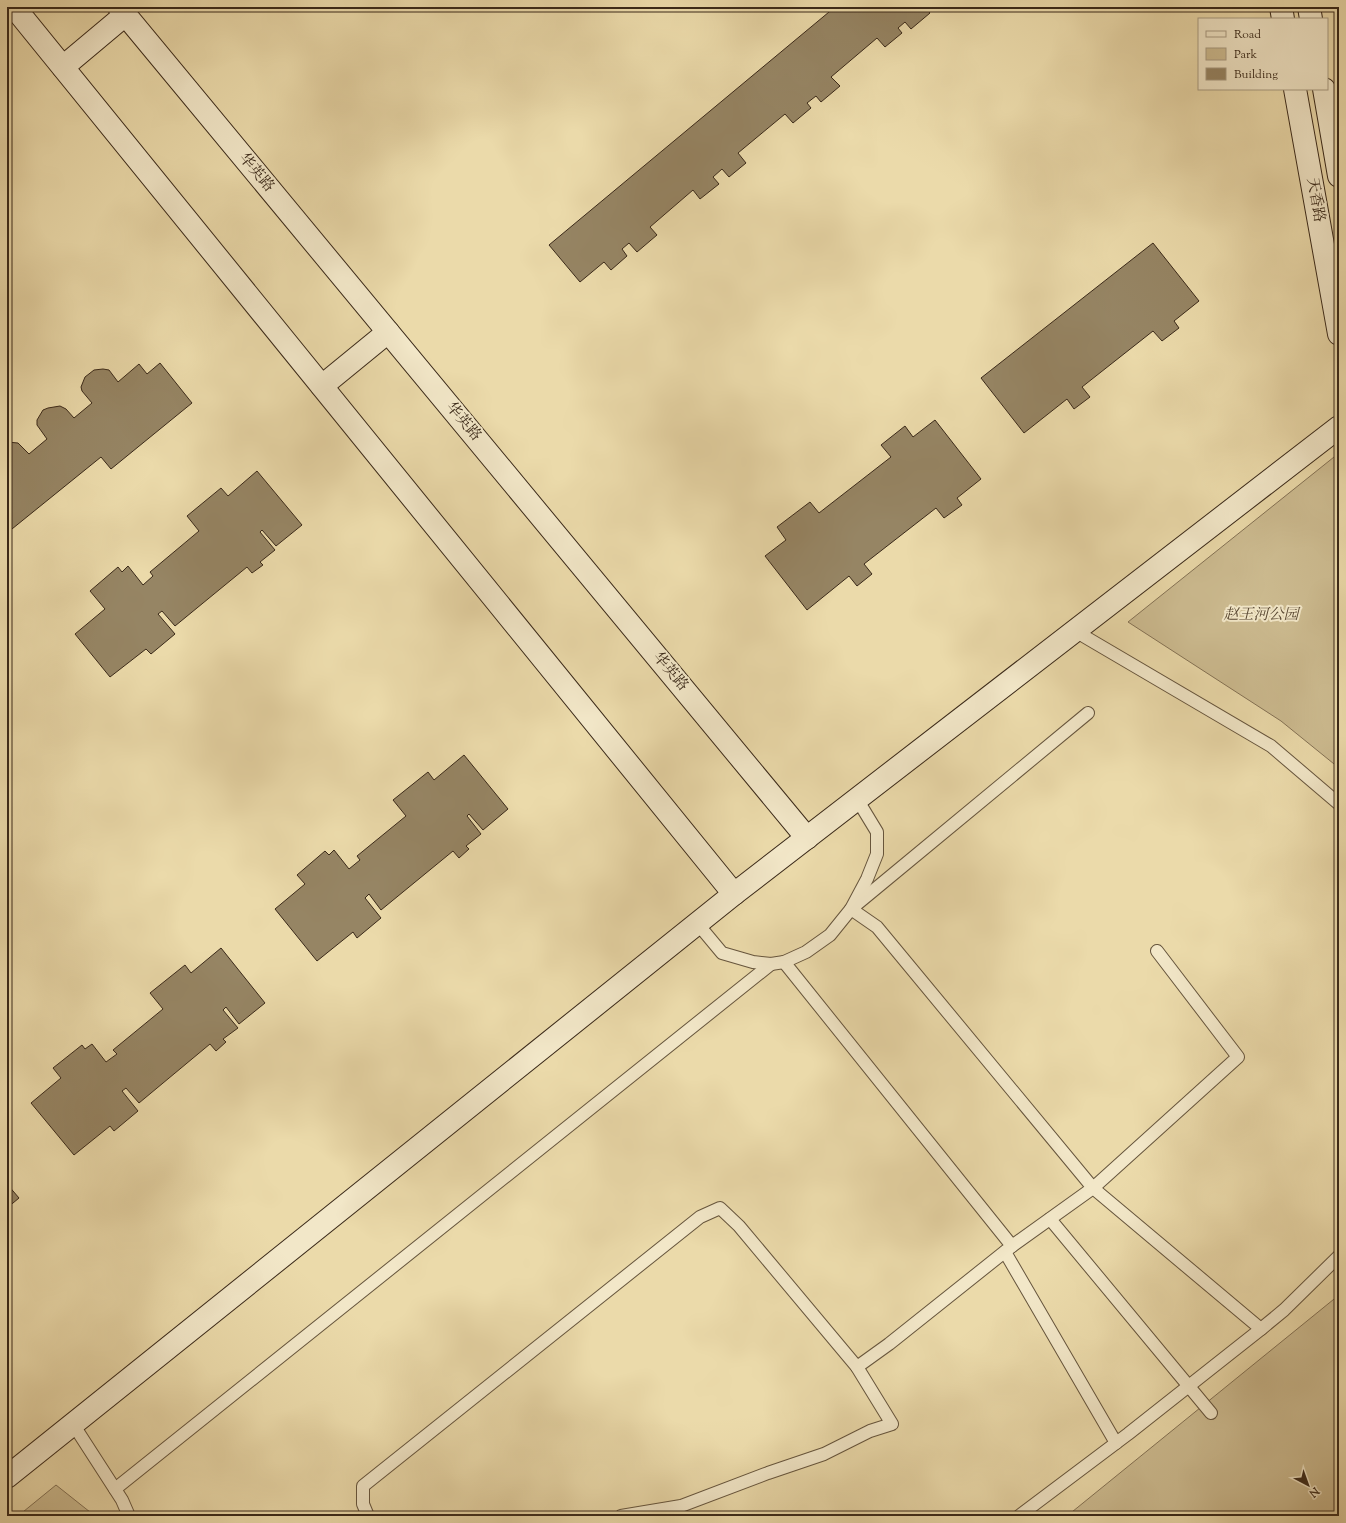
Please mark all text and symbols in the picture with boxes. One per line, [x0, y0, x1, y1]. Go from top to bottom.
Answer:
legend [1198, 18, 1328, 90]
text: Road [1234, 26, 1261, 44]
text: Park [1234, 46, 1257, 64]
text: Building [1234, 66, 1278, 84]
street label: 华英路 [233, 149, 279, 197]
street label: 天香路 [1301, 176, 1329, 224]
street label: 华英路 [440, 398, 486, 446]
park label: 赵王河公园 [1223, 605, 1300, 626]
street label: 华英路 [647, 648, 693, 696]
north arrow [1288, 1465, 1328, 1505]
text: N [1305, 1482, 1323, 1501]

